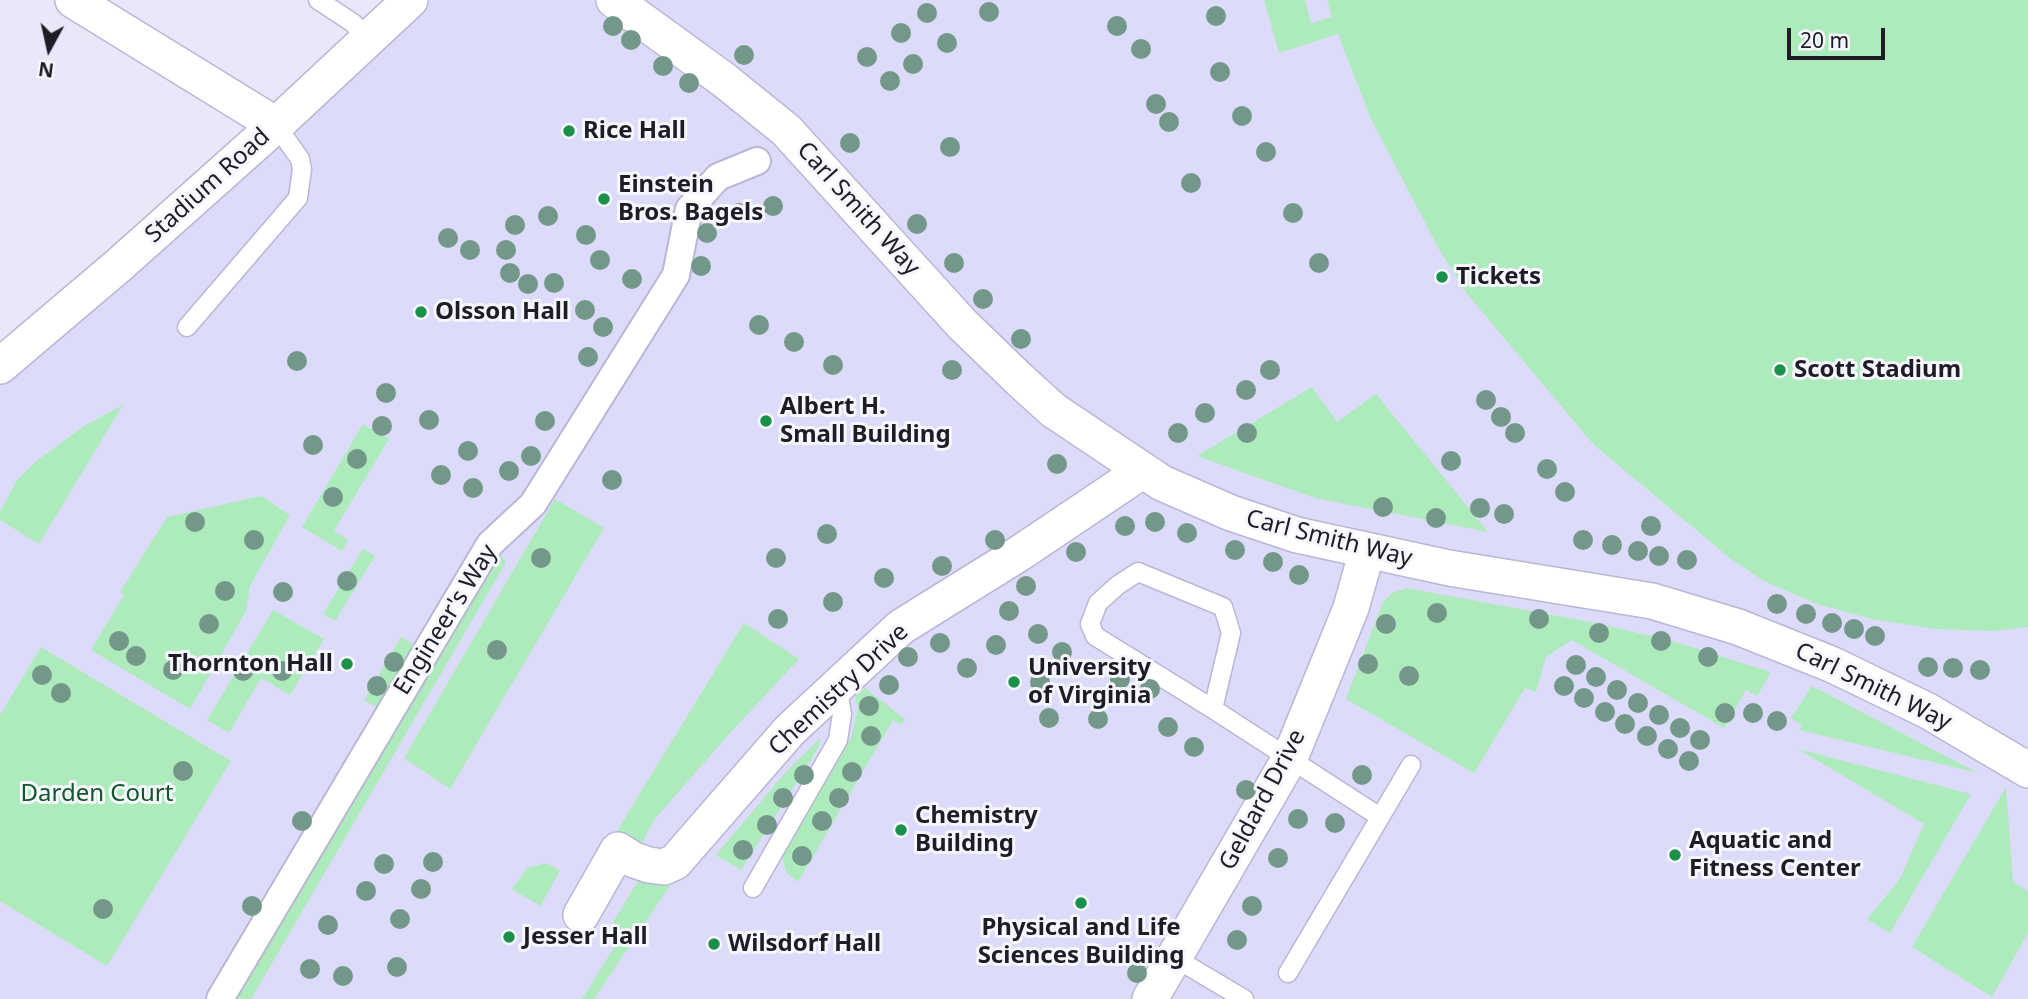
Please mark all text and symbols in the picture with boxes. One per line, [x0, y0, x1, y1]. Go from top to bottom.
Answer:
north arrow [14, 14, 84, 84]
scale bar [1790, 14, 1888, 58]
text: 20 m [1800, 26, 1849, 54]
text: N [37, 56, 56, 84]
place label: Rice Hall [583, 117, 686, 145]
street label: Stadium Road [140, 123, 276, 249]
marker: Rice Hall [561, 123, 577, 139]
street label: Carl Smith Way [790, 136, 926, 282]
place label: Einstein Bros. Bagels [618, 171, 763, 227]
marker: Einstein Bros. Bagels [596, 191, 612, 207]
place label: Tickets [1456, 263, 1541, 291]
marker: Tickets [1434, 269, 1450, 285]
place label: Olsson Hall [435, 298, 569, 326]
marker: Olsson Hall [413, 304, 429, 320]
place label: Scott Stadium [1794, 356, 1961, 384]
marker: Scott Stadium [1772, 362, 1788, 378]
place label: Albert H. Small Building [780, 393, 951, 449]
marker: Albert H. Small Building [758, 413, 774, 429]
street label: Carl Smith Way [1243, 504, 1415, 574]
street label: Engineer's Way [388, 539, 504, 701]
street label: Chemistry Drive [763, 618, 915, 762]
street label: Carl Smith Way [1790, 637, 1956, 737]
place label: Thornton Hall [168, 650, 333, 678]
place label: University of Virginia [1028, 654, 1151, 710]
marker: Thornton Hall [339, 656, 355, 672]
marker: University of Virginia [1006, 674, 1022, 690]
street label: Geldard Drive [1214, 725, 1312, 875]
park label: Darden Court [21, 780, 173, 808]
place label: Chemistry Building [915, 802, 1038, 858]
marker: Chemistry Building [893, 822, 909, 838]
place label: Aquatic and Fitness Center [1689, 827, 1861, 883]
marker: Aquatic and Fitness Center [1667, 847, 1683, 863]
marker: Physical and Life Sciences Building [1073, 895, 1089, 911]
place label: Physical and Life Sciences Building [978, 914, 1184, 970]
place label: Jesser Hall [523, 923, 648, 951]
marker: Jesser Hall [501, 929, 517, 945]
place label: Wilsdorf Hall [728, 930, 881, 958]
marker: Wilsdorf Hall [706, 936, 722, 952]

